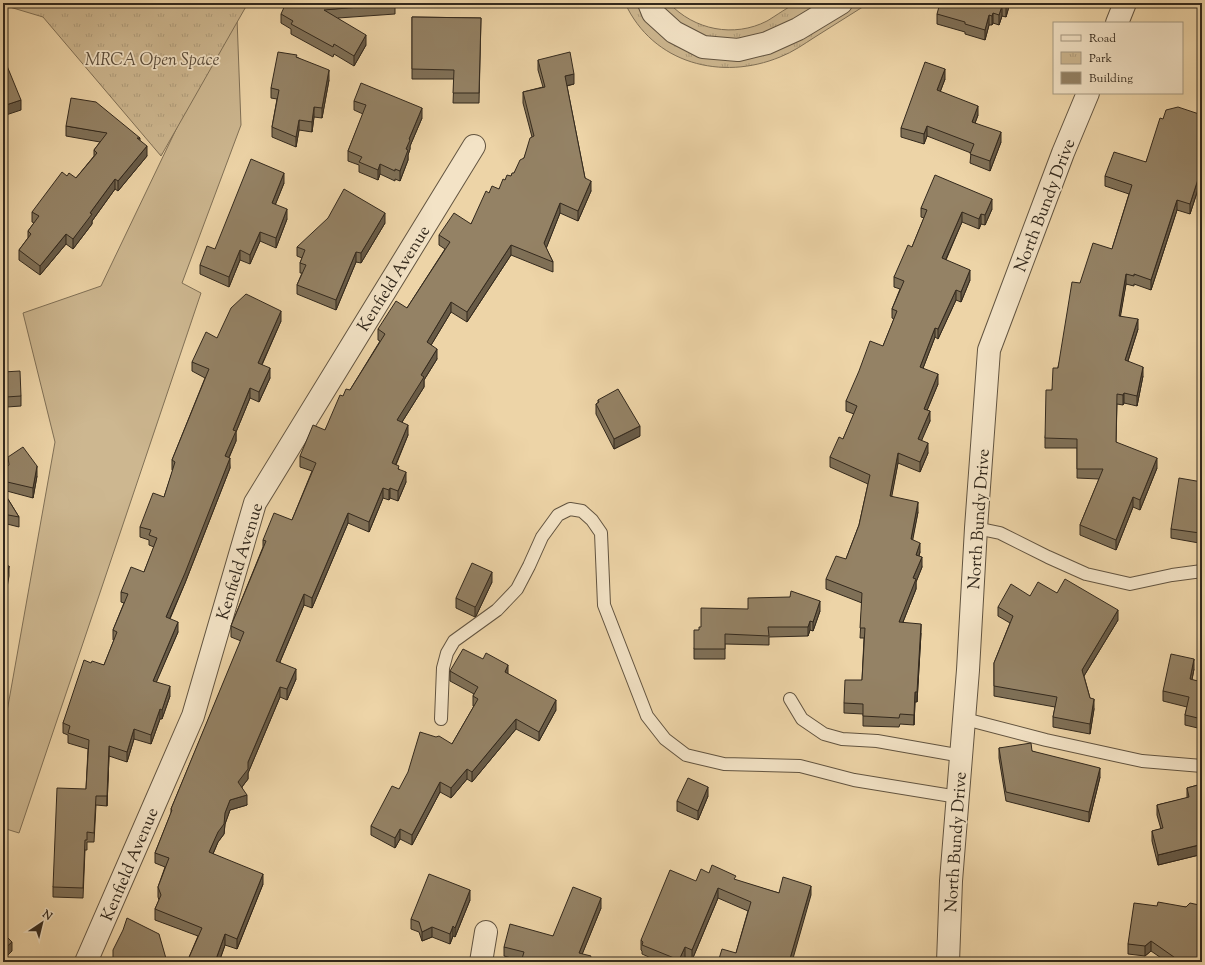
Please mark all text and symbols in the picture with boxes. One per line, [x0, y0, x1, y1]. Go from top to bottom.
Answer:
legend [1053, 22, 1183, 94]
text: Road [1089, 30, 1116, 48]
park label: MRCA Open Space [85, 49, 219, 73]
text: Park [1089, 50, 1112, 68]
text: Building [1089, 70, 1133, 88]
street label: North Bundy Drive [1009, 135, 1082, 276]
street label: Kenfield Avenue [352, 221, 437, 337]
street label: North Bundy Drive [963, 448, 997, 590]
street label: Kenfield Avenue [212, 500, 270, 623]
street label: North Bundy Drive [940, 771, 974, 913]
street label: Kenfield Avenue [96, 804, 166, 925]
north arrow [22, 903, 62, 943]
text: N [38, 906, 56, 925]

